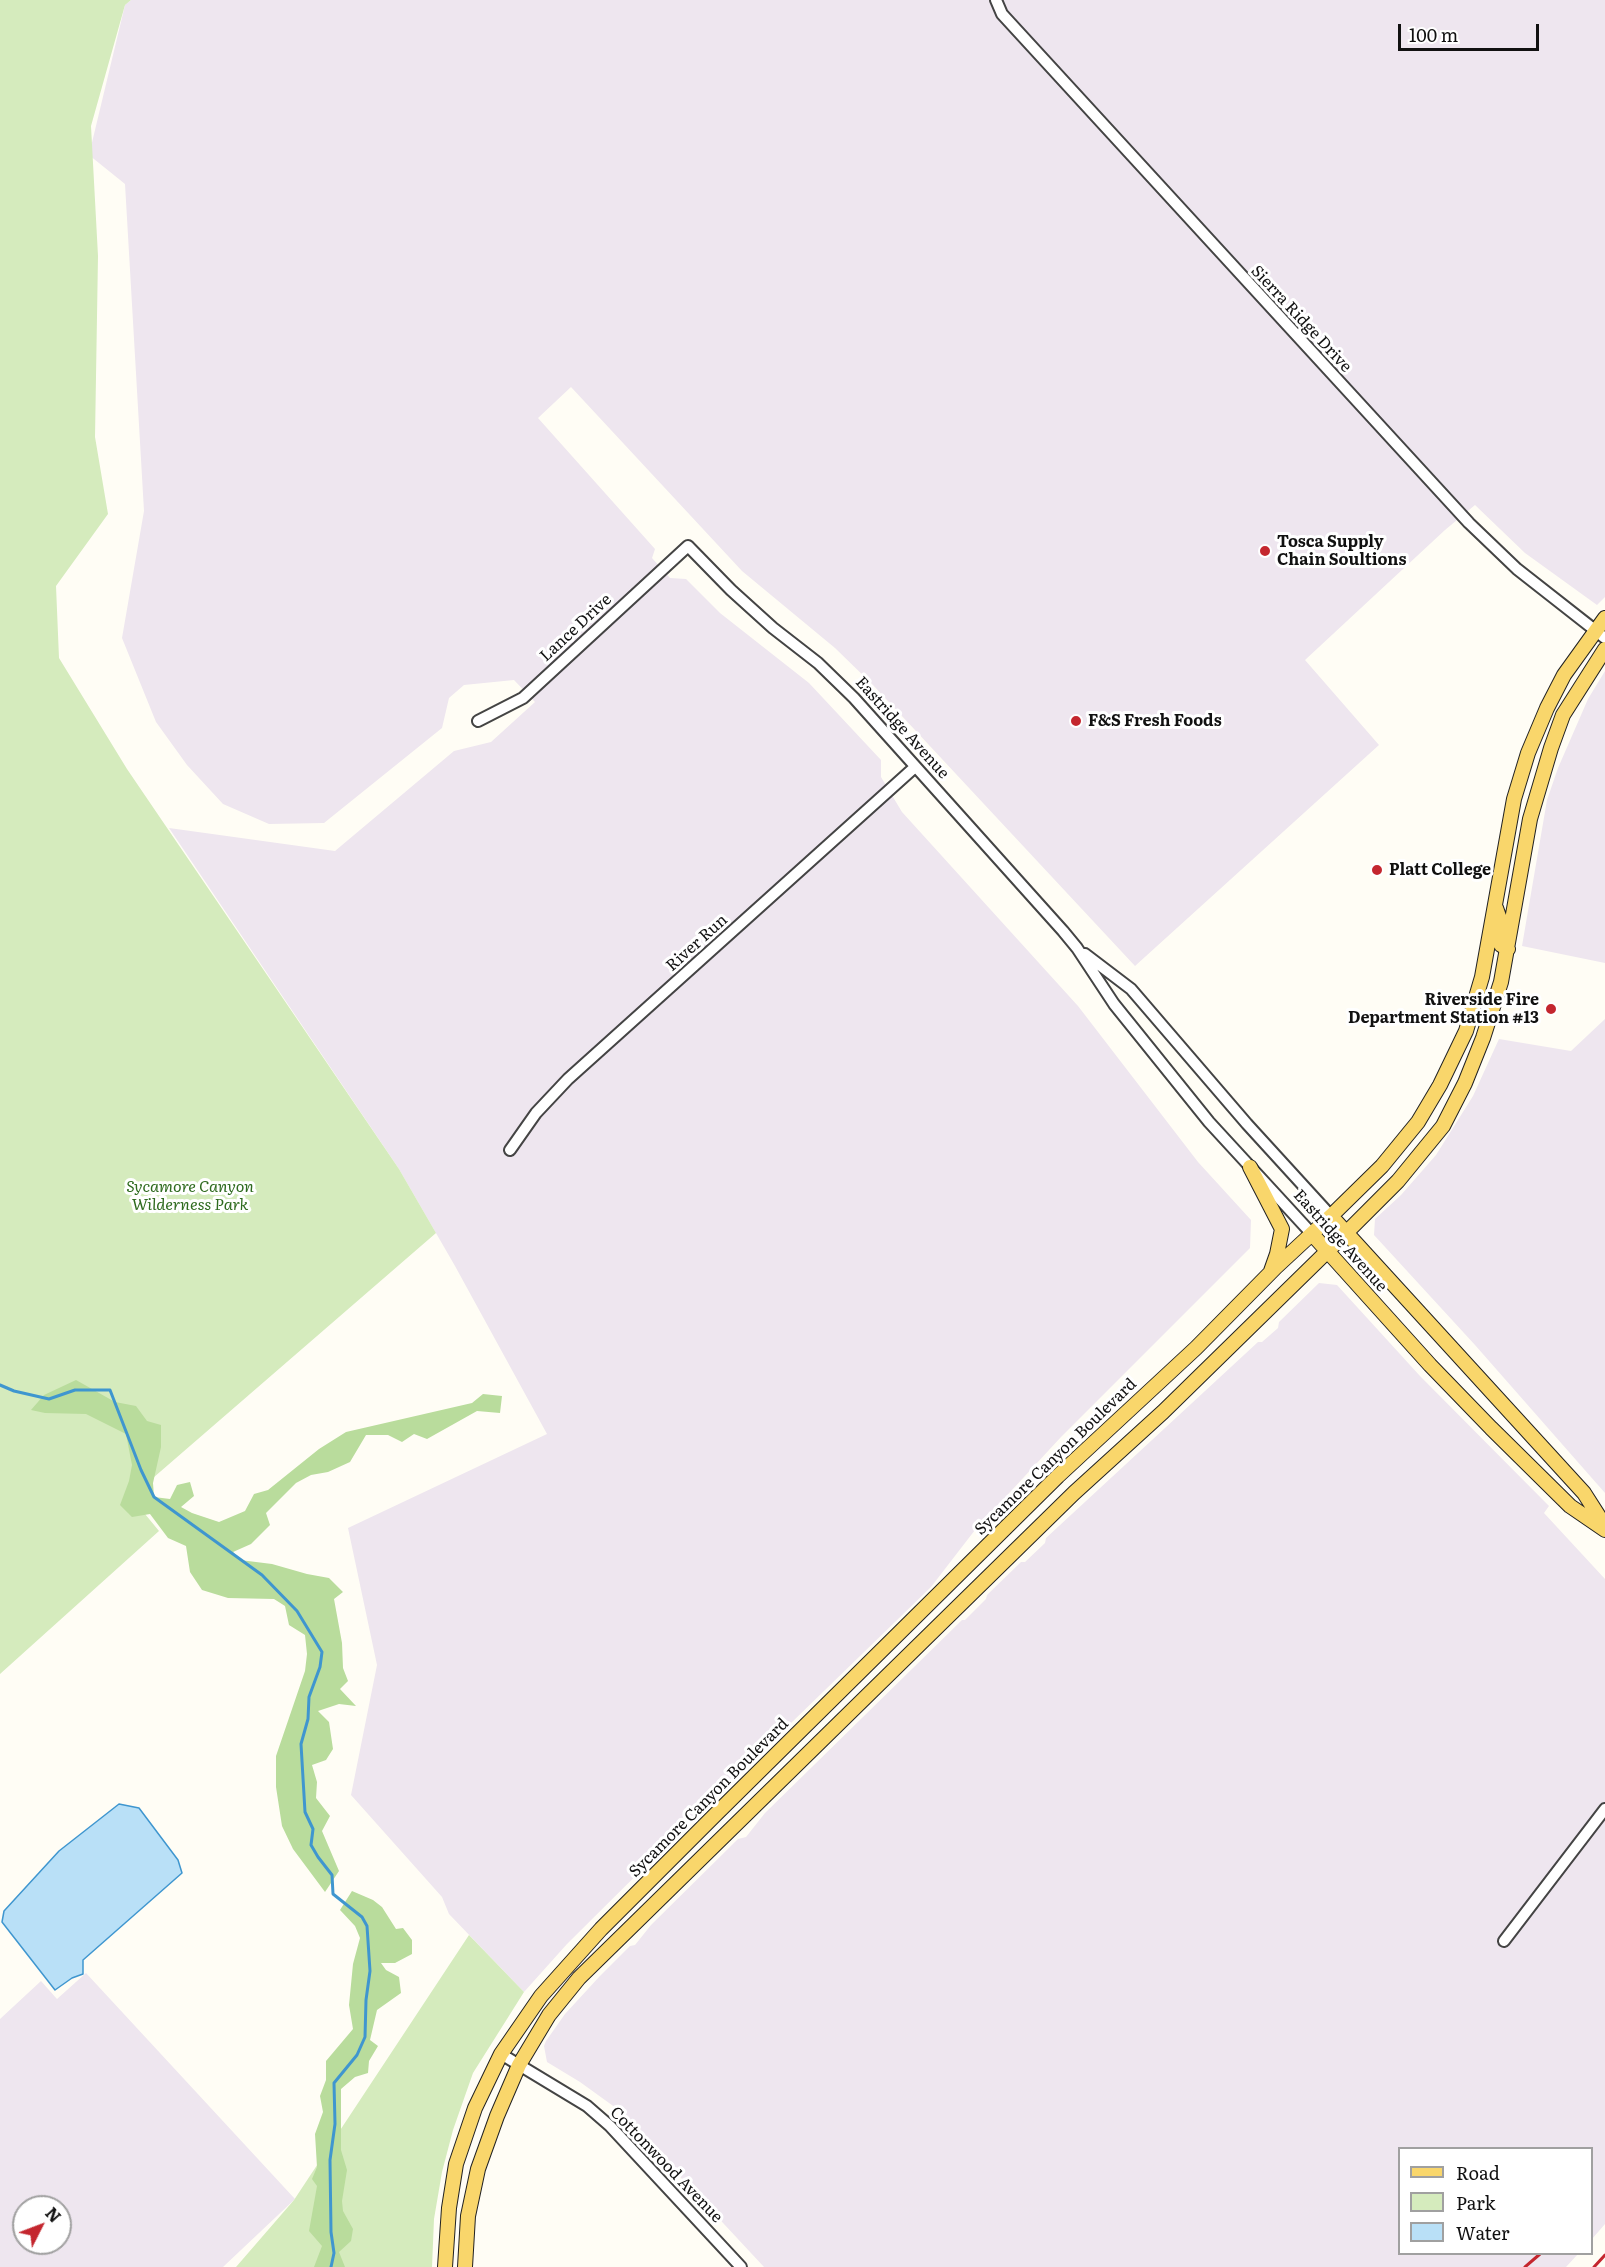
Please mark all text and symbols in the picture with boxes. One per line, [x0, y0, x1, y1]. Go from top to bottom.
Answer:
scale bar [1401, 12, 1542, 50]
text: 100 m [1409, 21, 1458, 48]
street label: Sierra Ridge Drive [1247, 262, 1355, 376]
place label: Tosca Supply Chain Soultions [1277, 532, 1406, 570]
marker: Tosca Supply Chain Soultions [1258, 544, 1272, 558]
street label: Lance Drive [536, 590, 616, 666]
street label: Eastridge Avenue [851, 673, 953, 783]
place label: F&S Fresh Foods [1088, 711, 1222, 731]
marker: F&S Fresh Foods [1069, 714, 1083, 728]
place label: Platt College [1389, 860, 1491, 880]
marker: Platt College [1370, 863, 1384, 877]
street label: River Run [662, 910, 732, 976]
place label: Riverside Fire Department Station #13 [1348, 990, 1539, 1028]
marker: Riverside Fire Department Station #13 [1544, 1002, 1558, 1016]
park label: Sycamore Canyon Wilderness Park [126, 1177, 254, 1215]
street label: Eastridge Avenue [1289, 1186, 1391, 1296]
street label: Sycamore Canyon Boulevard [971, 1375, 1141, 1539]
street label: Sycamore Canyon Boulevard [625, 1714, 793, 1882]
street label: Cottonwood Avenue [606, 2103, 726, 2227]
legend [1398, 2147, 1593, 2255]
text: Road [1456, 2159, 1500, 2186]
text: Park [1456, 2189, 1495, 2216]
north arrow [12, 2195, 72, 2255]
text: N [40, 2201, 67, 2227]
text: Water [1456, 2219, 1509, 2246]

